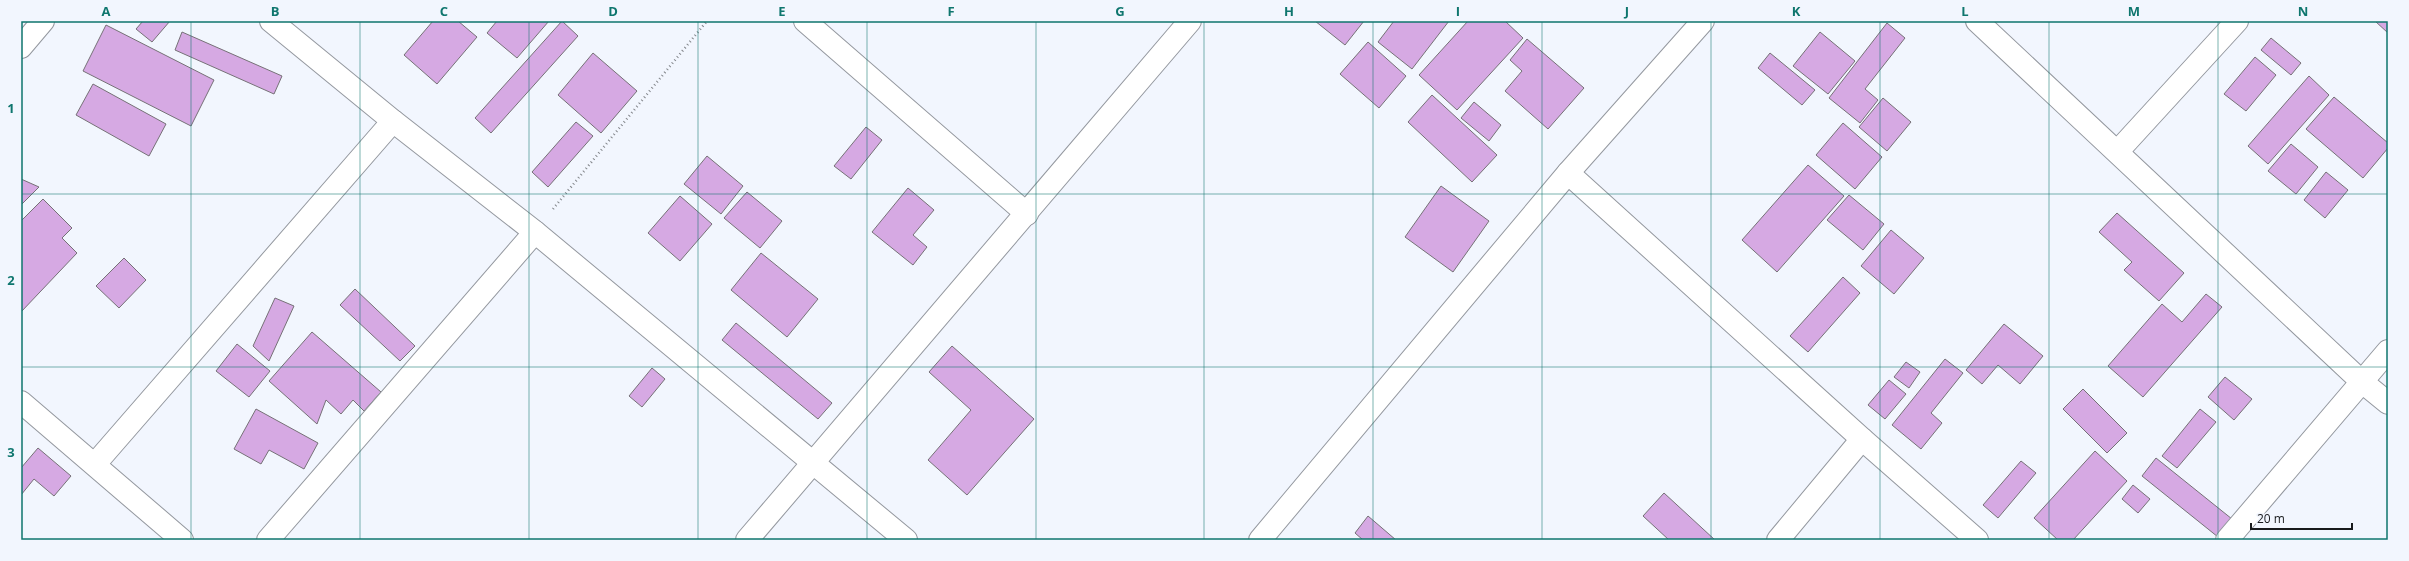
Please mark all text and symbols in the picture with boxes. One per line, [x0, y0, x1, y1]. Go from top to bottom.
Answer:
text: A [102, 2, 111, 20]
text: B [271, 2, 280, 20]
text: C [440, 2, 448, 20]
text: D [608, 2, 618, 20]
text: E [778, 2, 786, 20]
text: F [947, 2, 955, 20]
text: G [1115, 2, 1125, 20]
text: H [1284, 2, 1294, 20]
text: I [1456, 2, 1460, 20]
text: J [1624, 2, 1629, 20]
text: K [1792, 2, 1801, 20]
text: L [1961, 2, 1969, 20]
text: M [2128, 2, 2140, 20]
text: N [2298, 2, 2308, 20]
text: 1 [7, 99, 15, 117]
text: 2 [7, 271, 15, 289]
text: 3 [7, 443, 15, 461]
scale bar [2251, 505, 2352, 531]
text: 20 m [2257, 510, 2285, 527]

